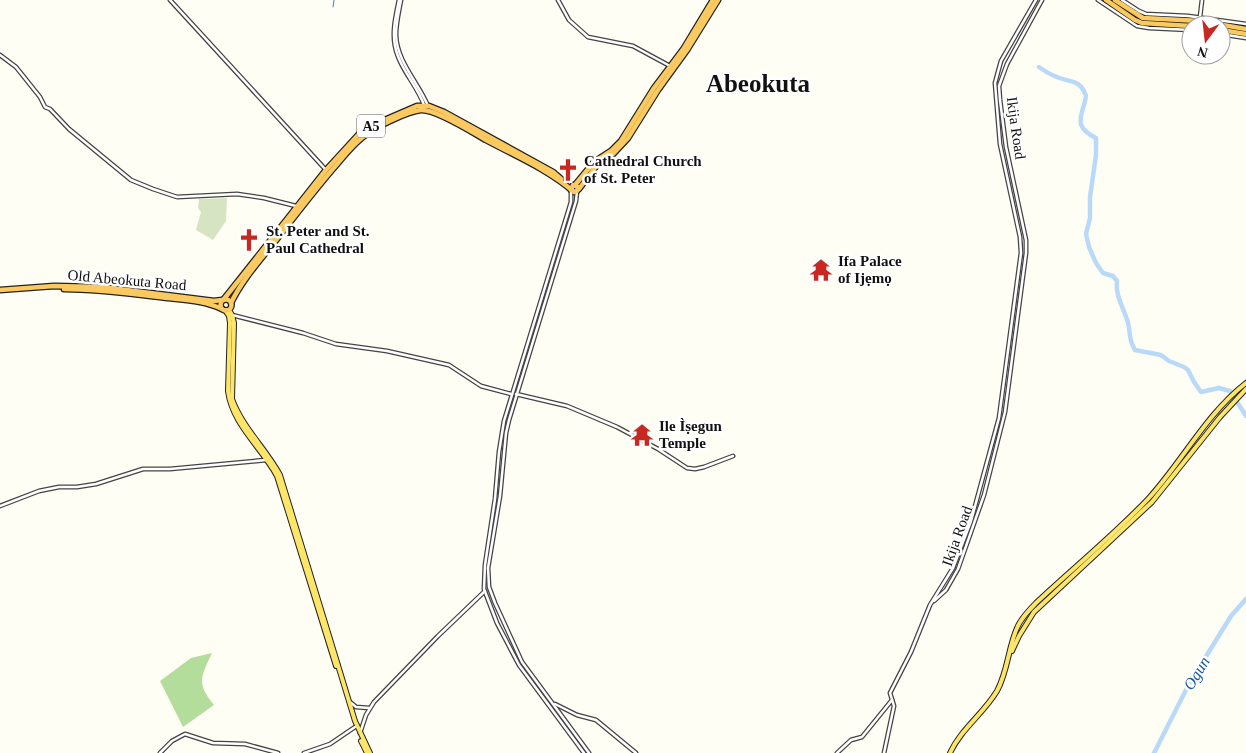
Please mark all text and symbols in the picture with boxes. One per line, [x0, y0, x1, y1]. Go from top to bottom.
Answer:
north arrow [1181, 15, 1231, 65]
text: N [1196, 44, 1210, 61]
district label: Abeokuta [706, 70, 811, 97]
street label: Ikija Road [1004, 96, 1028, 161]
road number: A5 [357, 114, 385, 138]
place label: Cathedral Church of St. Peter [584, 153, 702, 186]
church icon: Cathedral Church of St. Peter [555, 157, 581, 183]
place label: St. Peter and St. Paul Cathedral [266, 223, 370, 256]
church icon: St. Peter and St. Paul Cathedral [236, 227, 262, 253]
place label: Ifa Palace of Ijẹmọ [838, 253, 902, 286]
temple icon: Ifa Palace of Ijẹmọ [808, 257, 834, 283]
street label: Old Abeokuta Road [67, 267, 188, 293]
place label: Ile Ìṣegun Temple [659, 418, 723, 451]
temple icon: Ile Ìṣegun Temple [629, 422, 655, 448]
street label: Ikija Road [939, 503, 975, 568]
water label: Ogun [1180, 654, 1214, 693]

